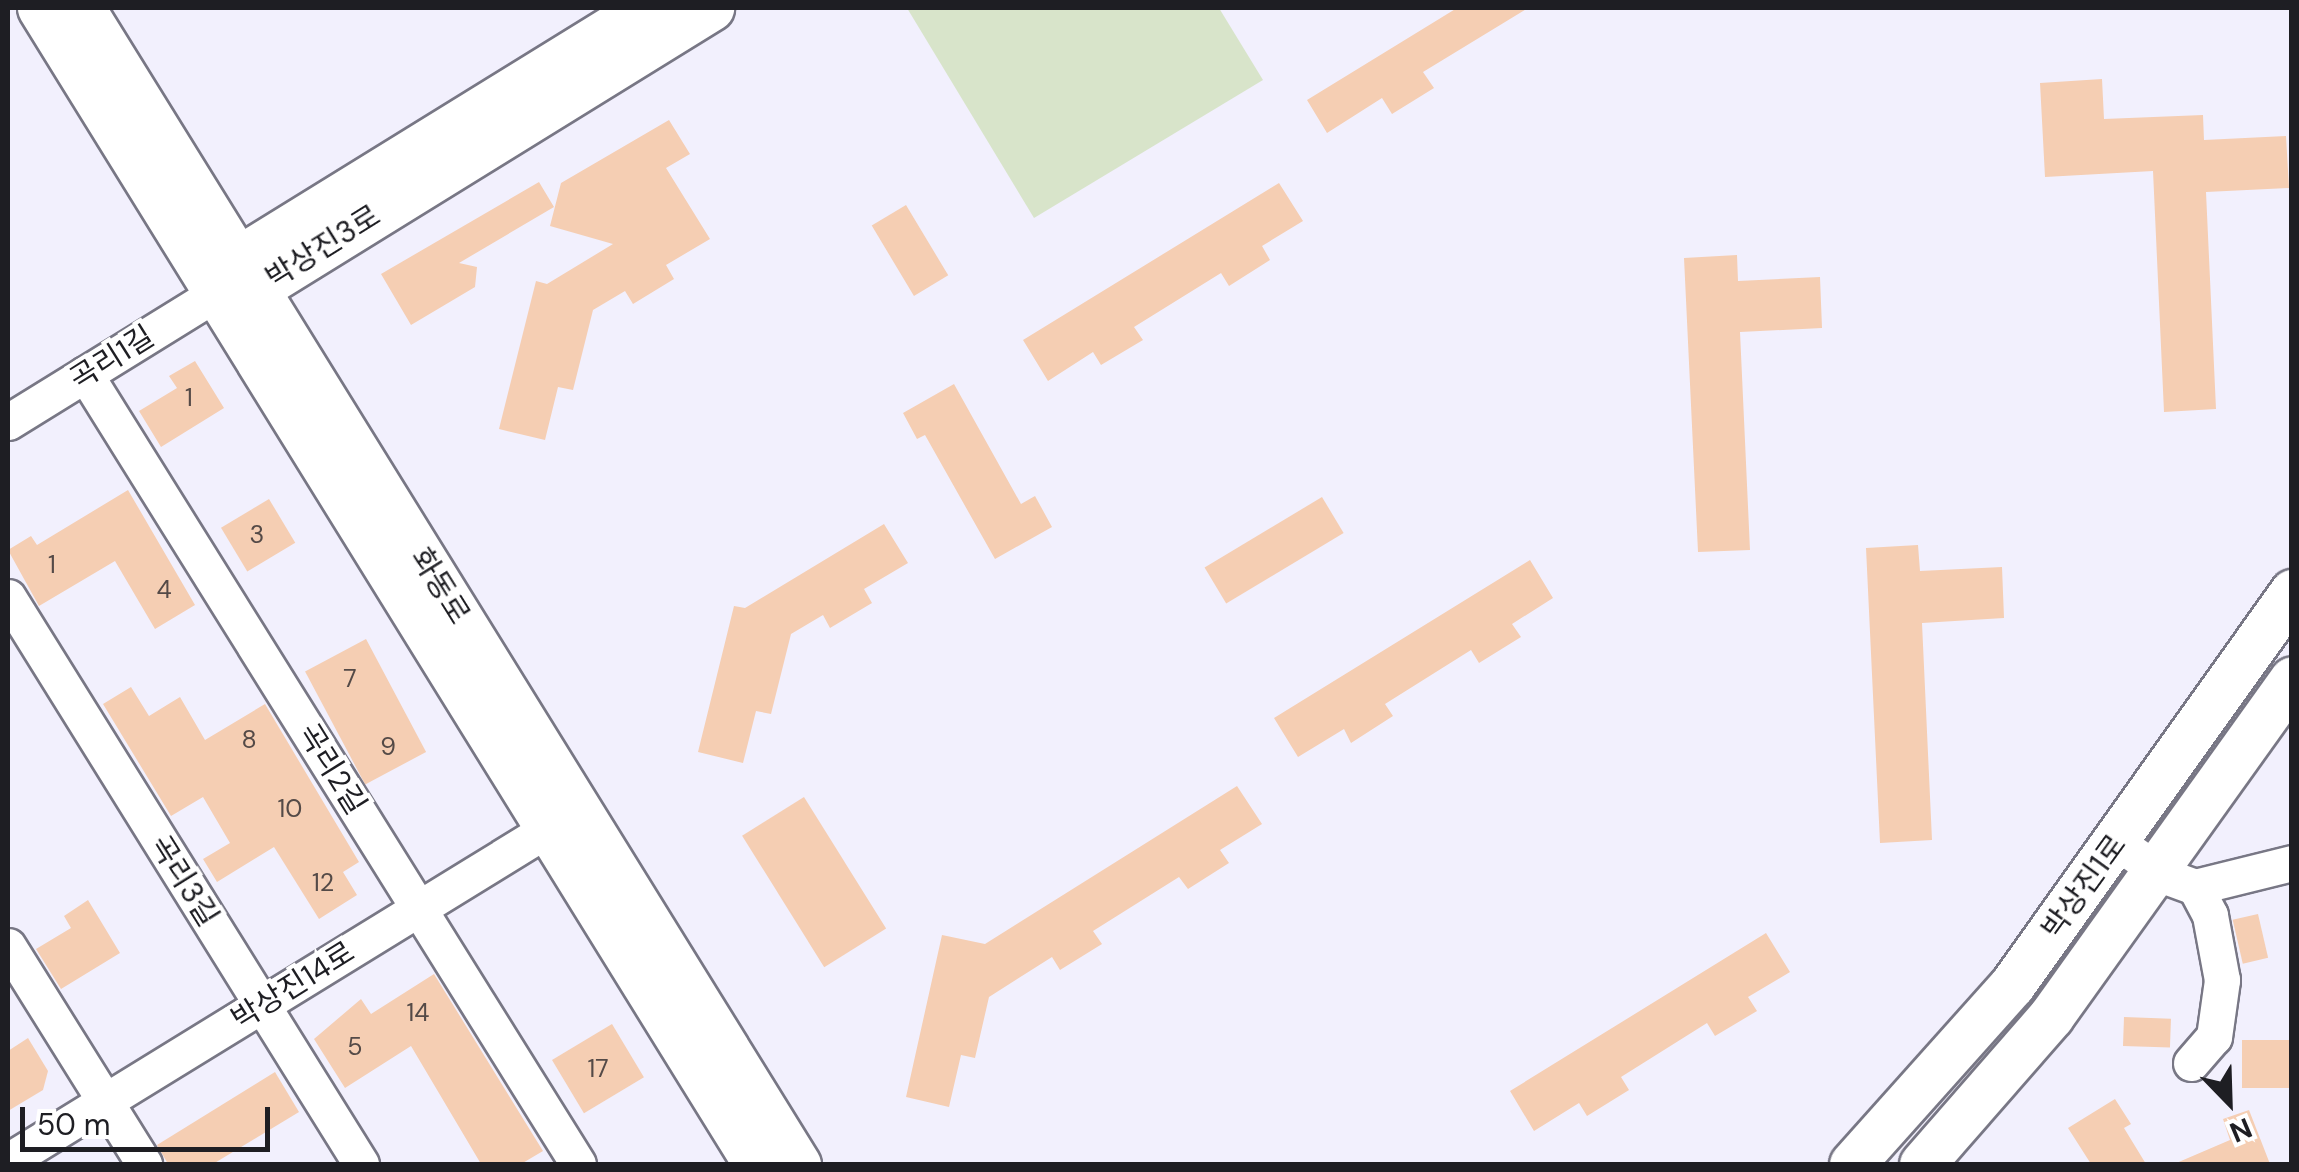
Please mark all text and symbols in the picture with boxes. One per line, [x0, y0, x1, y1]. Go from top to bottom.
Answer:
street label: 박상진3로 [259, 198, 387, 296]
street label: 곡리1길 [63, 318, 161, 398]
house number: 1 [185, 383, 193, 413]
house number: 3 [250, 520, 264, 550]
street label: 화동로 [403, 541, 477, 631]
house number: 1 [48, 550, 56, 580]
house number: 4 [156, 575, 172, 605]
house number: 7 [343, 664, 357, 694]
street label: 곡리2길 [290, 717, 374, 821]
house number: 8 [241, 725, 257, 755]
house number: 9 [380, 732, 396, 762]
house number: 10 [278, 794, 302, 824]
street label: 박상진1로 [2034, 828, 2134, 946]
street label: 곡리3길 [142, 829, 226, 933]
house number: 12 [312, 868, 334, 898]
street label: 박상진14로 [225, 934, 361, 1038]
house number: 14 [407, 998, 429, 1028]
house number: 5 [347, 1032, 363, 1062]
north arrow [2179, 1052, 2279, 1152]
house number: 17 [587, 1054, 609, 1084]
scale bar [25, 1087, 275, 1149]
text: 50 m [37, 1105, 111, 1144]
text: N [2224, 1109, 2258, 1151]

